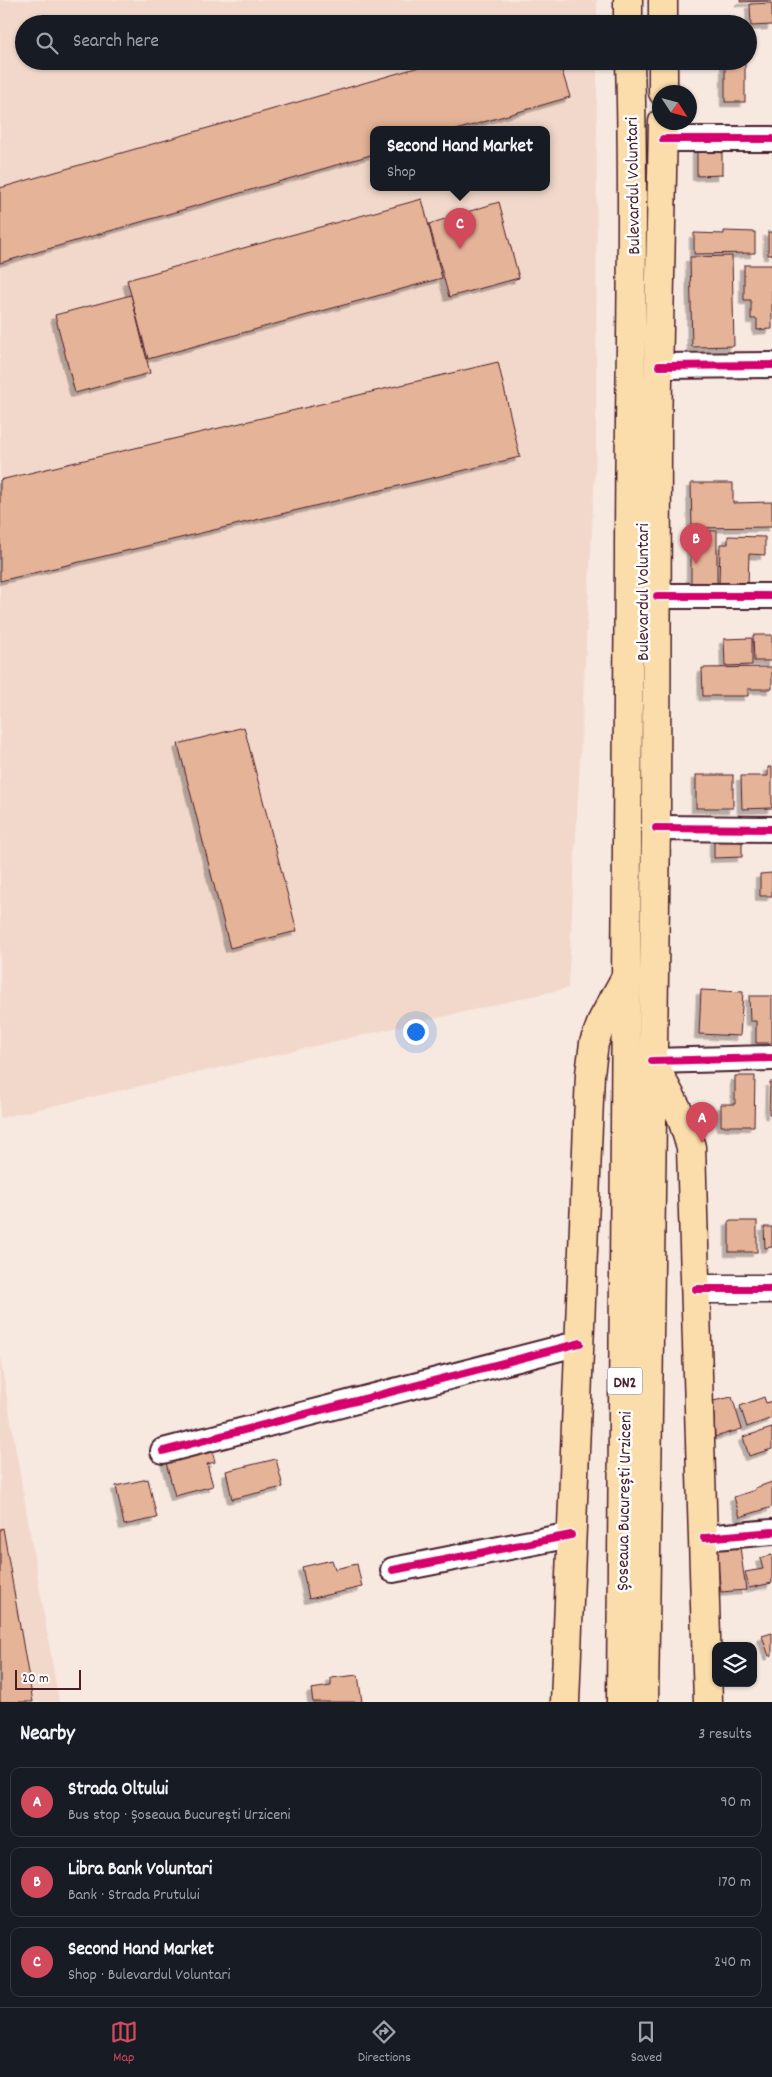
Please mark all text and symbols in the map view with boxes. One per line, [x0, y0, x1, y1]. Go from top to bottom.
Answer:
search box [15, 15, 757, 70]
icon: search [33, 29, 61, 57]
text: Search here [73, 29, 159, 56]
north arrow [652, 85, 697, 130]
street label: Bulevardul Voluntari [621, 117, 648, 255]
popup [370, 126, 550, 191]
text: Second Hand Market [387, 134, 533, 161]
text: Shop [387, 161, 416, 184]
pin: C [444, 208, 476, 249]
street label: Bulevardul Voluntari [632, 523, 657, 661]
pin: B [680, 523, 712, 564]
your location [403, 1019, 429, 1045]
pin: A [686, 1102, 718, 1143]
road number: DN2 [608, 1368, 642, 1394]
street label: Șoseaua București Urziceni [611, 1411, 640, 1591]
map controls [712, 1642, 757, 1687]
button: layers [712, 1642, 757, 1687]
scale bar [15, 1667, 81, 1690]
text: 20 m [22, 1669, 49, 1689]
text: Nearby [20, 1720, 75, 1750]
text: 3 results [698, 1723, 752, 1746]
text: Strada Oltului [68, 1777, 168, 1804]
text: A [33, 1791, 41, 1814]
text: 90 m [720, 1791, 751, 1814]
text: Bus stop · Șoseaua București Urziceni [68, 1804, 291, 1827]
text: Libra Bank Voluntari [68, 1857, 212, 1884]
text: B [33, 1871, 41, 1894]
text: 170 m [718, 1871, 751, 1894]
text: Bank · Strada Prutului [68, 1884, 200, 1907]
text: Second Hand Market [68, 1937, 214, 1964]
text: C [33, 1951, 41, 1974]
text: 240 m [714, 1951, 751, 1974]
text: Shop · Bulevardul Voluntari [68, 1964, 230, 1987]
tab: Map [110, 2018, 138, 2068]
tab: Directions [358, 2018, 411, 2068]
tab: Saved [631, 2018, 662, 2068]

